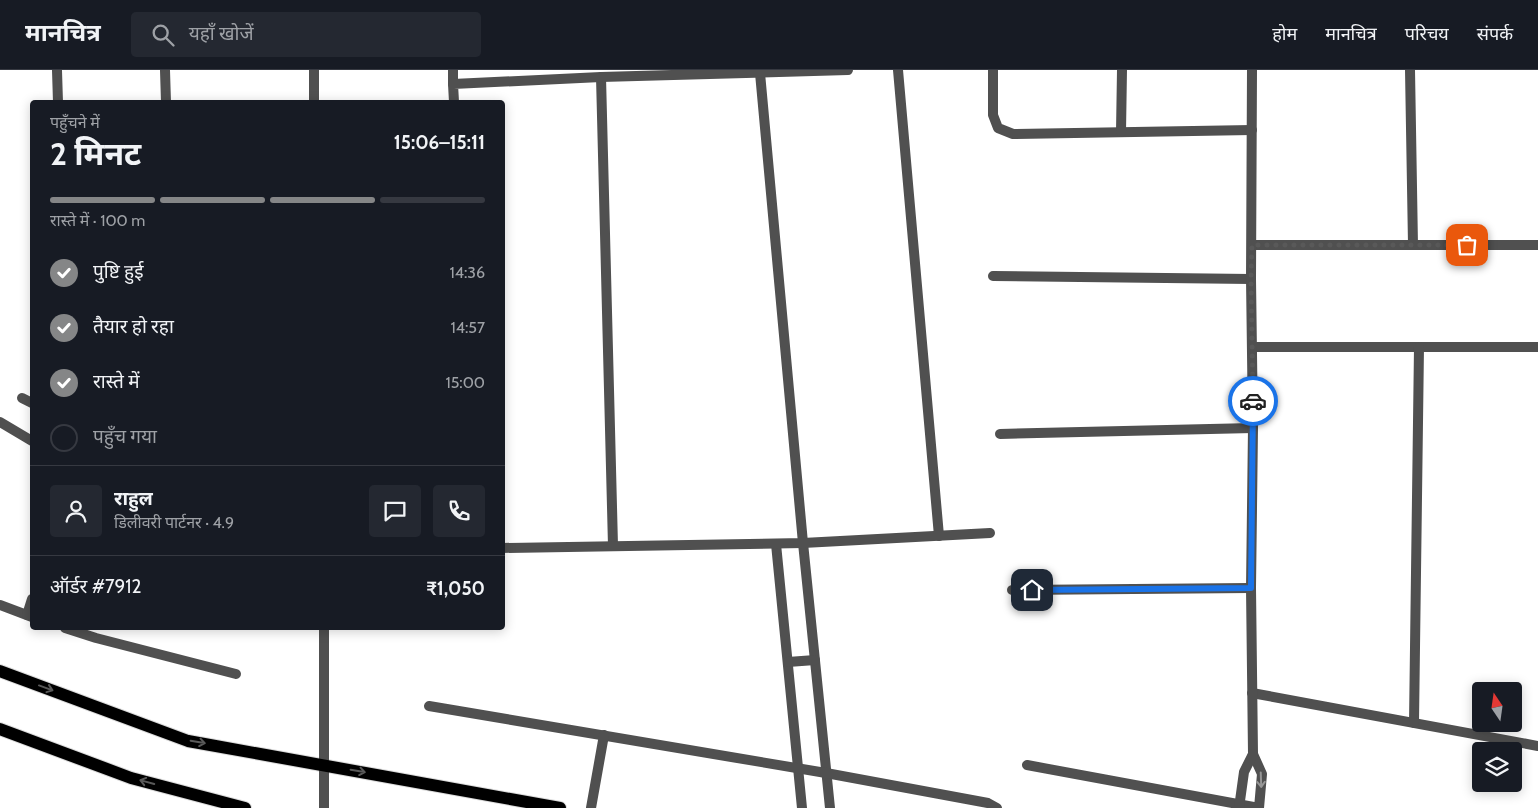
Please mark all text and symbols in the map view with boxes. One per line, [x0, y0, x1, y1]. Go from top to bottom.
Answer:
search box [131, 12, 481, 57]
text: मानचित्र [25, 18, 101, 47]
icon: search [149, 21, 177, 49]
text: यहाँ खोजें [189, 22, 254, 45]
text: होम [1272, 23, 1297, 45]
text: मानचित्र [1325, 23, 1377, 45]
text: परिचय [1405, 23, 1449, 45]
text: संपर्क [1477, 23, 1513, 45]
text: पहुँचने में [50, 113, 100, 132]
text: 15:06–15:11 [394, 131, 485, 154]
text: 2 मिनट [50, 134, 141, 173]
text: रास्ते में · 100 m [50, 211, 145, 230]
pin [1446, 224, 1488, 266]
icon: bag [1453, 231, 1481, 259]
icon: check [50, 259, 78, 287]
text: पुष्टि हुई [93, 260, 144, 283]
text: 14:36 [449, 263, 485, 282]
icon: check [50, 314, 78, 342]
text: तैयार हो रहा [93, 315, 174, 338]
text: 14:57 [451, 318, 485, 337]
icon: check [50, 369, 78, 397]
text: रास्ते में [93, 370, 140, 393]
text: 15:00 [445, 373, 485, 392]
courier [1228, 376, 1278, 426]
icon: car [1239, 387, 1267, 415]
text: पहुँच गया [93, 425, 157, 448]
button: person [50, 485, 102, 537]
button: chat [369, 485, 421, 537]
button: phone [433, 485, 485, 537]
text: राहुल [114, 487, 153, 510]
text: डिलीवरी पार्टनर · 4.9 [114, 513, 234, 532]
pin [1011, 569, 1053, 611]
text: ऑर्डर #7912 [50, 575, 142, 598]
icon: home [1018, 576, 1046, 604]
text: ₹1,050 [426, 577, 485, 600]
north arrow [1472, 682, 1522, 732]
map controls [1472, 682, 1522, 792]
one-way arrow [37, 684, 53, 693]
one-way arrow [190, 738, 206, 748]
button: layers [1472, 742, 1522, 792]
one-way arrow [350, 767, 366, 777]
one-way arrow [1256, 772, 1266, 788]
one-way arrow [140, 777, 156, 787]

